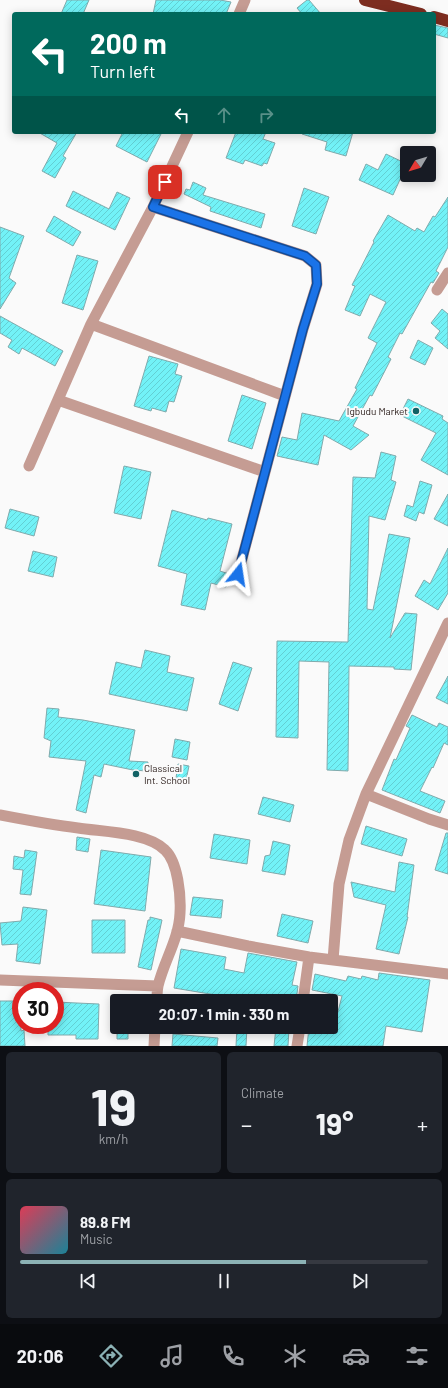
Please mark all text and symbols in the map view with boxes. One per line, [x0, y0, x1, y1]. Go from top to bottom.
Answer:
text: 200 m [90, 26, 167, 60]
icon: left [24, 28, 76, 80]
text: Turn left [90, 60, 156, 82]
icon: left [171, 104, 193, 126]
icon: ahead [213, 104, 235, 126]
icon: right [255, 104, 277, 126]
north arrow [400, 146, 436, 182]
map controls [400, 146, 436, 182]
pin [148, 165, 182, 199]
icon: arrive [154, 171, 176, 193]
place label: Igbudu Market [347, 405, 408, 417]
marker: Igbudu Market [411, 406, 421, 416]
position arrow [217, 553, 259, 595]
place label: Classical Int. School [144, 762, 190, 786]
marker: Classical Int. School [131, 769, 141, 779]
speed limit sign: 30 [12, 982, 64, 1034]
text: 20:07 · 1 min · 330 m [159, 1005, 289, 1023]
text: 19 [90, 1074, 137, 1136]
text: Climate [241, 1085, 284, 1101]
text: 19° [316, 1105, 353, 1141]
text: − [241, 1111, 252, 1137]
text: + [417, 1111, 428, 1137]
text: km/h [99, 1131, 128, 1147]
text: 89.8 FM [80, 1213, 130, 1231]
text: Music [80, 1231, 113, 1247]
icon: previous [77, 1270, 99, 1292]
icon: pause [213, 1270, 235, 1292]
icon: next [349, 1270, 371, 1292]
icon: directions [97, 1342, 125, 1370]
icon: music [158, 1342, 186, 1370]
icon: phone [219, 1342, 247, 1370]
icon: climate [281, 1342, 309, 1370]
icon: car [342, 1342, 370, 1370]
icon: filters [403, 1342, 431, 1370]
text: 20:06 [17, 1345, 63, 1367]

